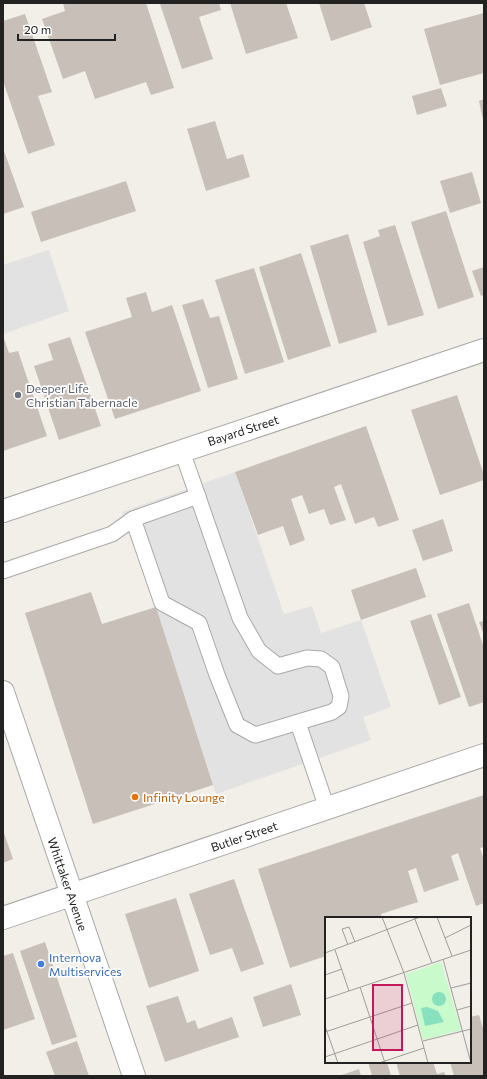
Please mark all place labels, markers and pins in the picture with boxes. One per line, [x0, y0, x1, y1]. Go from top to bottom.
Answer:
place label: Deeper Life Christian Tabernacle [26, 381, 137, 409]
marker: Deeper Life Christian Tabernacle [13, 390, 23, 400]
place label: Infinity Lounge [143, 790, 225, 804]
marker: Infinity Lounge [130, 792, 140, 802]
place label: Internova Multiservices [49, 950, 122, 978]
marker: Internova Multiservices [36, 959, 46, 969]

